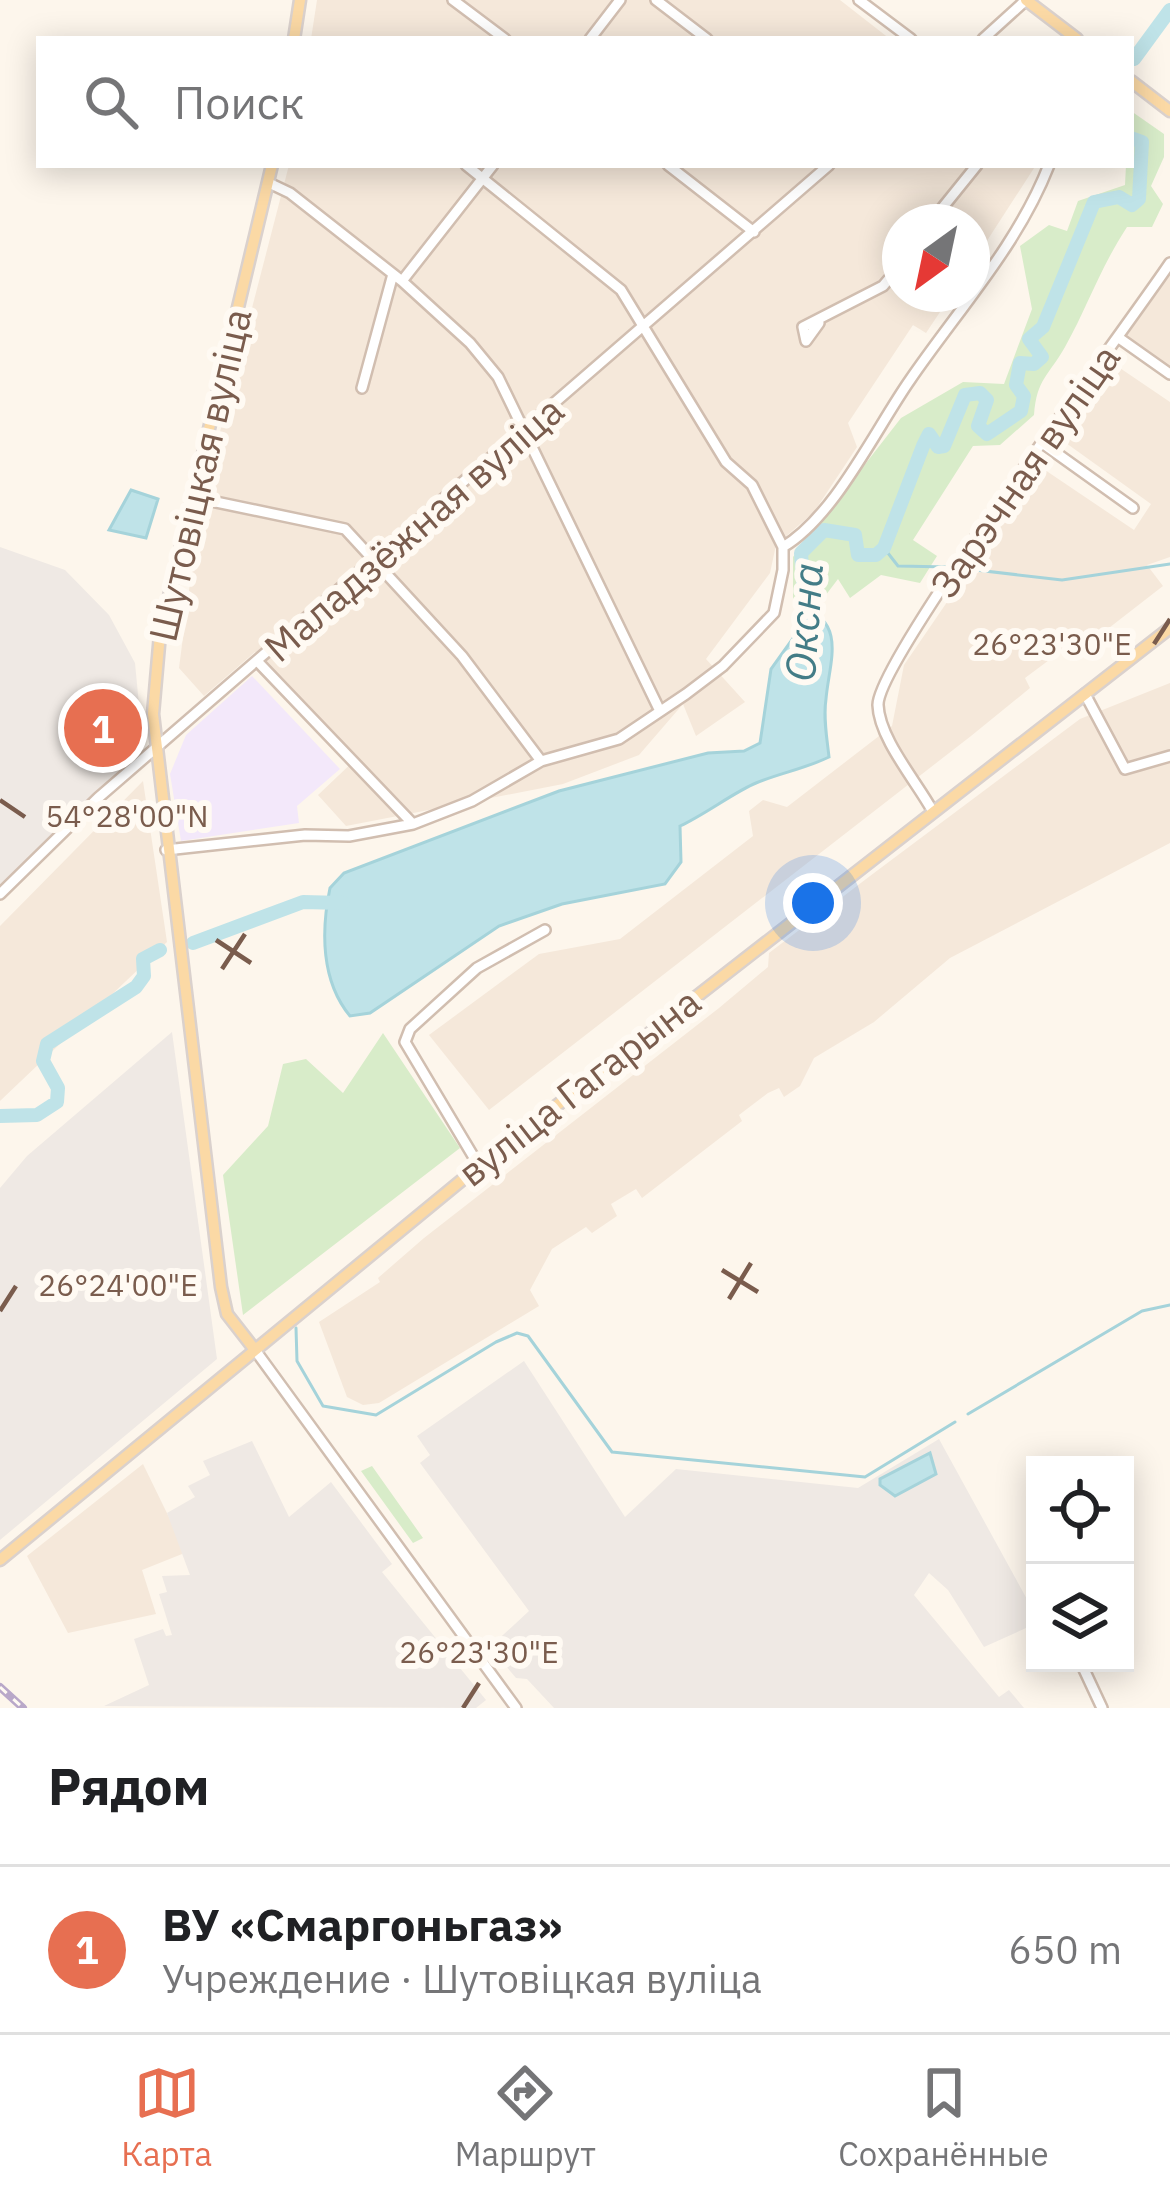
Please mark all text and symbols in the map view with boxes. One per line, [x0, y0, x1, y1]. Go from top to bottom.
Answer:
search box [36, 36, 1134, 168]
icon: search [78, 69, 144, 135]
text: Поиск [174, 73, 304, 131]
north arrow [882, 204, 990, 312]
street label: Шутовіцкая вуліца [136, 304, 263, 646]
street label: Зарэчная вуліца [918, 334, 1131, 607]
street label: Маладзёжная вуліца [253, 385, 574, 673]
water label: Оксна [772, 561, 835, 683]
text: 26°23'30"E [972, 624, 1132, 663]
pin: 1 [64, 683, 142, 773]
text: 54°28'00"N [45, 796, 209, 835]
your location [783, 873, 843, 933]
street label: вуліца Гагарына [447, 976, 710, 1197]
text: 26°24'00"E [38, 1265, 198, 1304]
map controls [1026, 1456, 1134, 1672]
button: locate [1026, 1456, 1134, 1564]
button: layers [1026, 1564, 1134, 1672]
text: 26°23'30"E [399, 1632, 559, 1671]
text: Рядом [48, 1753, 210, 1819]
text: ВУ «Смаргоньгаз» [162, 1895, 562, 1953]
text: 1 [75, 1924, 99, 1975]
text: 650 m [1009, 1924, 1122, 1975]
text: Учреждение · Шутовіцкая вуліца [162, 1953, 762, 2004]
tab: Карта [121, 2060, 212, 2175]
tab: Маршрут [455, 2060, 596, 2175]
tab: Сохранённые [838, 2060, 1049, 2175]

